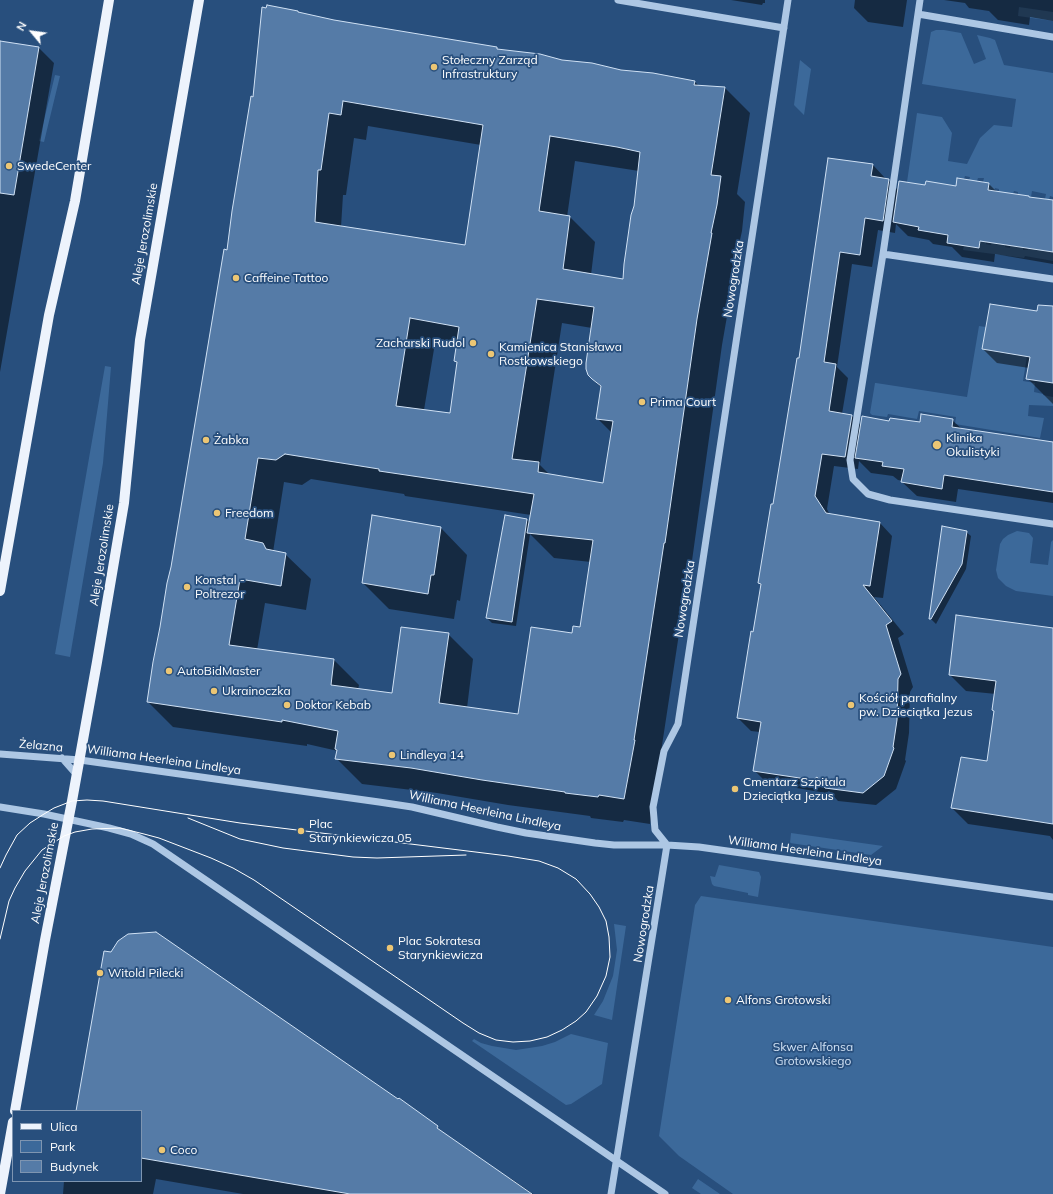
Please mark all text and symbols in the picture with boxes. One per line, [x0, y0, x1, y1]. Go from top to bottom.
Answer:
north arrow [12, 12, 52, 52]
text: N [13, 19, 30, 33]
place label: Stołeczny Zarząd Infrastruktury [442, 53, 538, 81]
marker: Stołeczny Zarząd Infrastruktury [429, 62, 439, 72]
place label: SwedeCenter [17, 159, 91, 173]
marker: SwedeCenter [4, 161, 14, 171]
street label: Aleje Jerozolimskie [129, 182, 161, 286]
street label: Nowogrodzka [721, 239, 747, 319]
place label: Caffeine Tattoo [244, 271, 328, 285]
marker: Caffeine Tattoo [231, 273, 241, 283]
place label: Zacharski Rudol [376, 336, 465, 350]
marker: Zacharski Rudol [468, 338, 478, 348]
place label: Kamienica Stanisława Rostkowskiego [499, 340, 622, 368]
marker: Kamienica Stanisława Rostkowskiego [486, 349, 496, 359]
place label: Prima Court [650, 395, 716, 409]
marker: Prima Court [637, 397, 647, 407]
place label: Klinika Okulistyki [946, 431, 1000, 459]
place label: Żabka [214, 433, 249, 447]
marker: Żabka [201, 435, 211, 445]
marker: Klinika Okulistyki [931, 439, 943, 451]
street label: Aleje Jerozolimskie [87, 503, 117, 607]
place label: Freedom [225, 506, 274, 520]
marker: Freedom [212, 508, 222, 518]
street label: Nowogrodzka [672, 559, 698, 639]
place label: Konstal - Poltrezor [195, 573, 245, 601]
marker: Konstal - Poltrezor [182, 582, 192, 592]
place label: AutoBidMaster [177, 664, 260, 678]
marker: AutoBidMaster [164, 666, 174, 676]
place label: Ukrainoczka [222, 684, 291, 698]
marker: Ukrainoczka [209, 686, 219, 696]
place label: Kościół parafialny pw. Dzieciątka Jezus [859, 691, 973, 719]
place label: Doktor Kebab [295, 698, 371, 712]
marker: Doktor Kebab [282, 700, 292, 710]
marker: Kościół parafialny pw. Dzieciątka Jezus [846, 700, 856, 710]
street label: Żelazna [18, 737, 64, 755]
street label: Williama Heerleina Lindleya [86, 742, 242, 778]
place label: Lindleya 14 [400, 748, 464, 762]
marker: Lindleya 14 [387, 750, 397, 760]
place label: Cmentarz Szpitala Dzieciątka Jezus [743, 775, 846, 803]
marker: Cmentarz Szpitala Dzieciątka Jezus [730, 784, 740, 794]
street label: Williama Heerleina Lindleya [407, 788, 563, 834]
place label: Plac Starynkiewicza 05 [309, 817, 412, 845]
street label: Aleje Jerozolimskie [28, 821, 62, 925]
marker: Plac Starynkiewicza 05 [296, 826, 306, 836]
street label: Williama Heerleina Lindleya [727, 833, 883, 869]
street label: Nowogrodzka [631, 884, 657, 964]
place label: Plac Sokratesa Starynkiewicza [398, 934, 483, 962]
marker: Plac Sokratesa Starynkiewicza [385, 943, 395, 953]
place label: Witold Pilecki [108, 966, 183, 980]
marker: Witold Pilecki [95, 968, 105, 978]
place label: Alfons Grotowski [736, 993, 831, 1007]
marker: Alfons Grotowski [723, 995, 733, 1005]
park label: Skwer Alfonsa Grotowskiego [773, 1040, 853, 1068]
legend [12, 1110, 142, 1182]
text: Ulica [50, 1119, 78, 1134]
text: Park [50, 1139, 75, 1154]
place label: Coco [170, 1143, 197, 1157]
marker: Coco [157, 1145, 167, 1155]
text: Budynek [50, 1159, 98, 1174]

